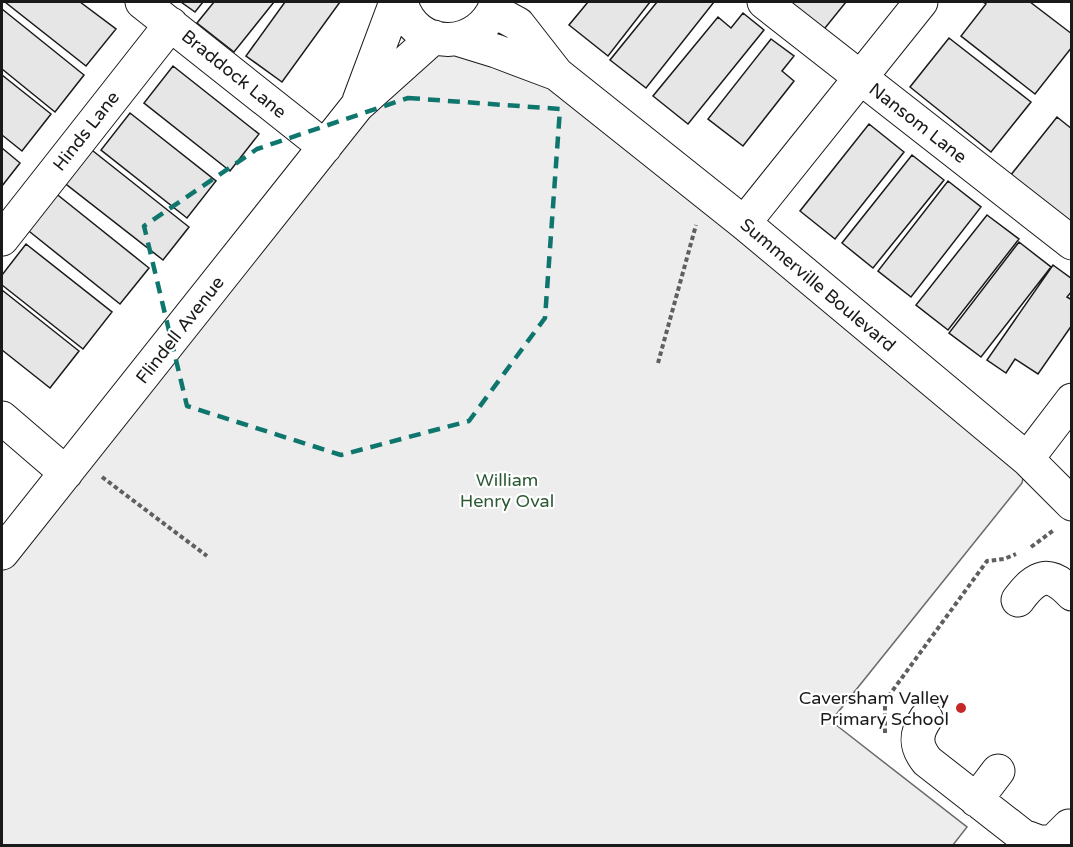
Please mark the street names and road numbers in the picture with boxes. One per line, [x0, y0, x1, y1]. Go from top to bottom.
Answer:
street label: Braddock Lane [177, 25, 291, 123]
street label: Nansom Lane [865, 78, 971, 168]
street label: Hinds Lane [48, 87, 124, 175]
street label: Summerville Boulevard [736, 213, 900, 357]
street label: Flindell Avenue [131, 272, 229, 388]

